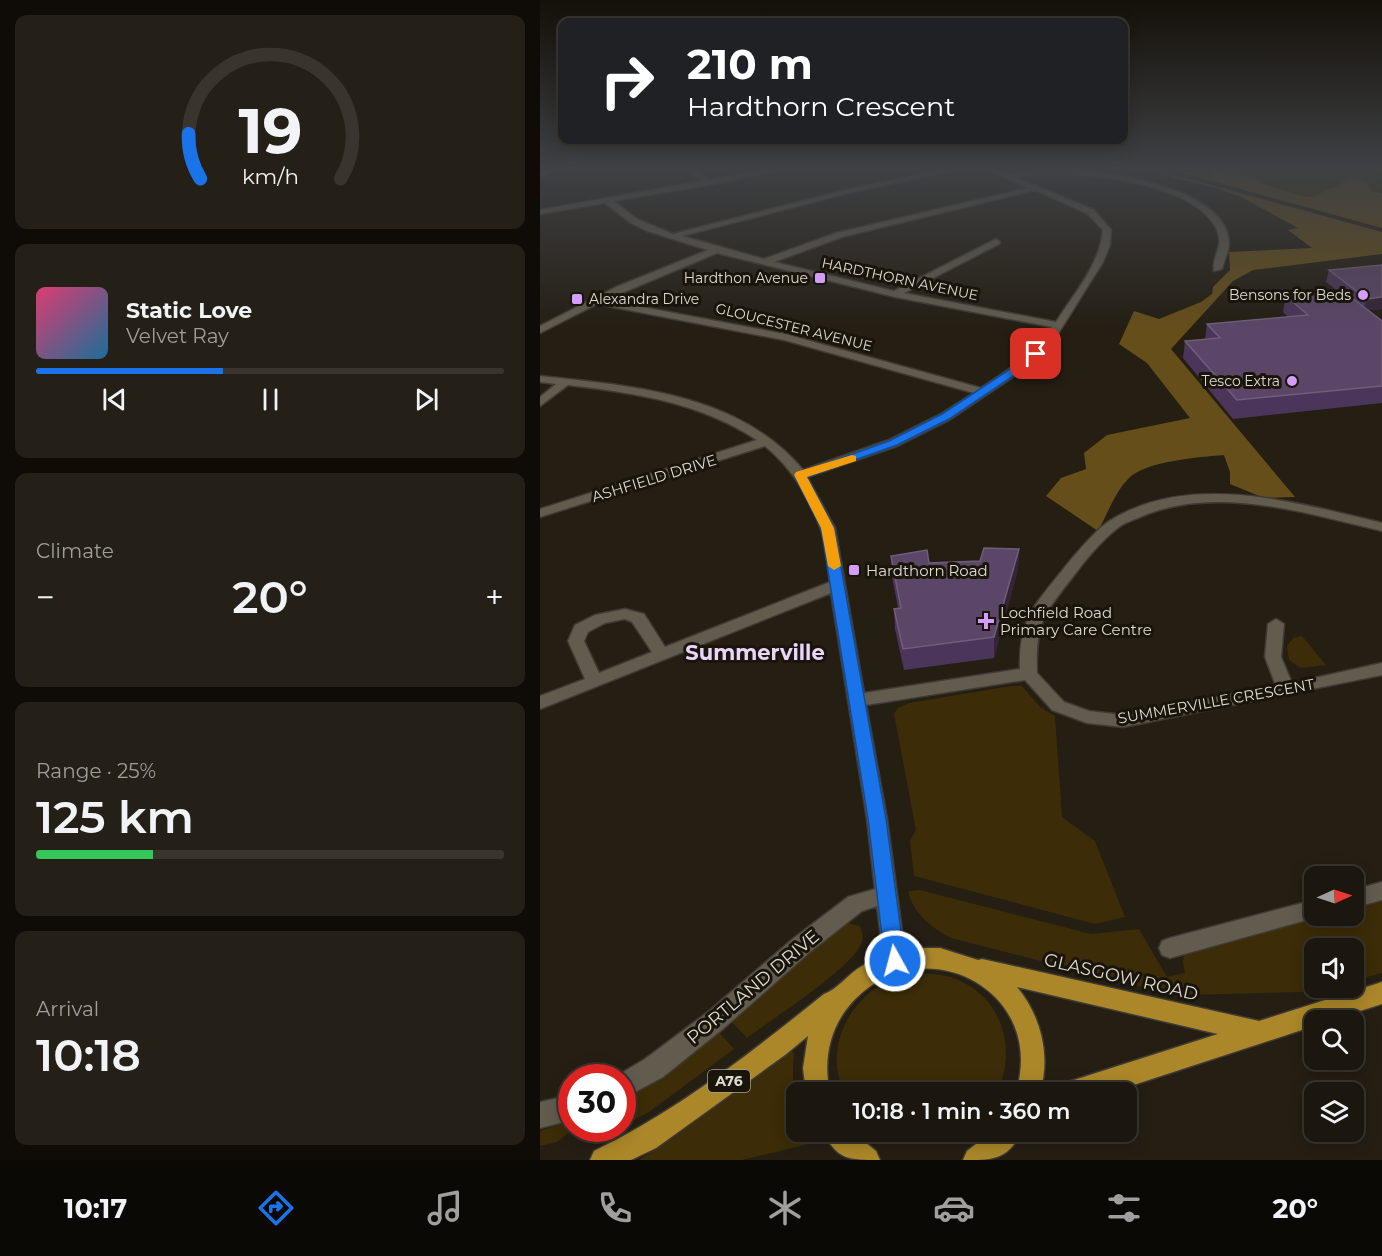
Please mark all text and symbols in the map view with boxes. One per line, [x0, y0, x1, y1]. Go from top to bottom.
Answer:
text: 210 m [687, 38, 813, 90]
icon: right [588, 42, 666, 120]
text: Hardthorn Crescent [687, 90, 955, 123]
text: 19 [238, 93, 302, 169]
text: km/h [241, 163, 299, 189]
street label: HARDTHORN AVENUE [820, 254, 980, 304]
place label: Hardthon Avenue [684, 269, 808, 287]
marker: Hardthon Avenue [813, 271, 827, 285]
place label: Bensons for Beds [1229, 286, 1351, 304]
marker: Bensons for Beds [1356, 288, 1370, 302]
place label: Alexandra Drive [589, 290, 699, 308]
marker: Alexandra Drive [570, 292, 584, 306]
text: Static Love [126, 297, 252, 324]
street label: GLOUCESTER AVENUE [714, 299, 874, 355]
text: Velvet Ray [126, 324, 229, 348]
pin [1010, 328, 1061, 379]
icon: arrive [1019, 337, 1052, 370]
place label: Tesco Extra [1202, 372, 1280, 390]
marker: Tesco Extra [1285, 374, 1299, 388]
icon: previous [98, 383, 131, 416]
icon: pause [254, 383, 287, 416]
icon: next [410, 383, 443, 416]
street label: ASHFIELD DRIVE [589, 450, 719, 506]
text: Climate [36, 539, 114, 563]
place label: Hardthorn Road [866, 561, 988, 580]
marker: Hardthorn Road [847, 563, 861, 577]
text: 20° [232, 569, 308, 624]
text: − [36, 577, 55, 617]
text: + [485, 577, 504, 617]
place label: Lochfield Road Primary Care Centre [1000, 603, 1152, 639]
marker: Lochfield Road Primary Care Centre [977, 612, 995, 630]
district label: Summerville [685, 640, 825, 665]
street label: SUMMERVILLE CRESCENT [1116, 674, 1316, 728]
text: Range · 25% [36, 759, 156, 783]
text: 125 km [36, 789, 194, 844]
north arrow [1304, 866, 1364, 926]
map controls [1304, 866, 1364, 1142]
street label: PORTLAND DRIVE [682, 925, 824, 1049]
position arrow [863, 929, 927, 993]
button: sound [1304, 938, 1364, 998]
street label: GLASGOW ROAD [1042, 949, 1200, 1005]
text: Arrival [36, 997, 99, 1021]
button: search [1304, 1010, 1364, 1070]
text: 10:18 [36, 1027, 141, 1082]
speed limit sign: 30 [558, 1064, 636, 1142]
road number: A76 [708, 1070, 750, 1092]
button: layers [1304, 1082, 1364, 1142]
text: 10:18 · 1 min · 360 m [853, 1098, 1070, 1125]
icon: directions [255, 1187, 297, 1229]
icon: music [424, 1187, 466, 1229]
icon: phone [594, 1187, 636, 1229]
icon: climate [764, 1187, 806, 1229]
icon: car [933, 1187, 975, 1229]
icon: filters [1103, 1187, 1145, 1229]
text: 10:17 [64, 1192, 127, 1225]
text: 20° [1273, 1192, 1318, 1225]

